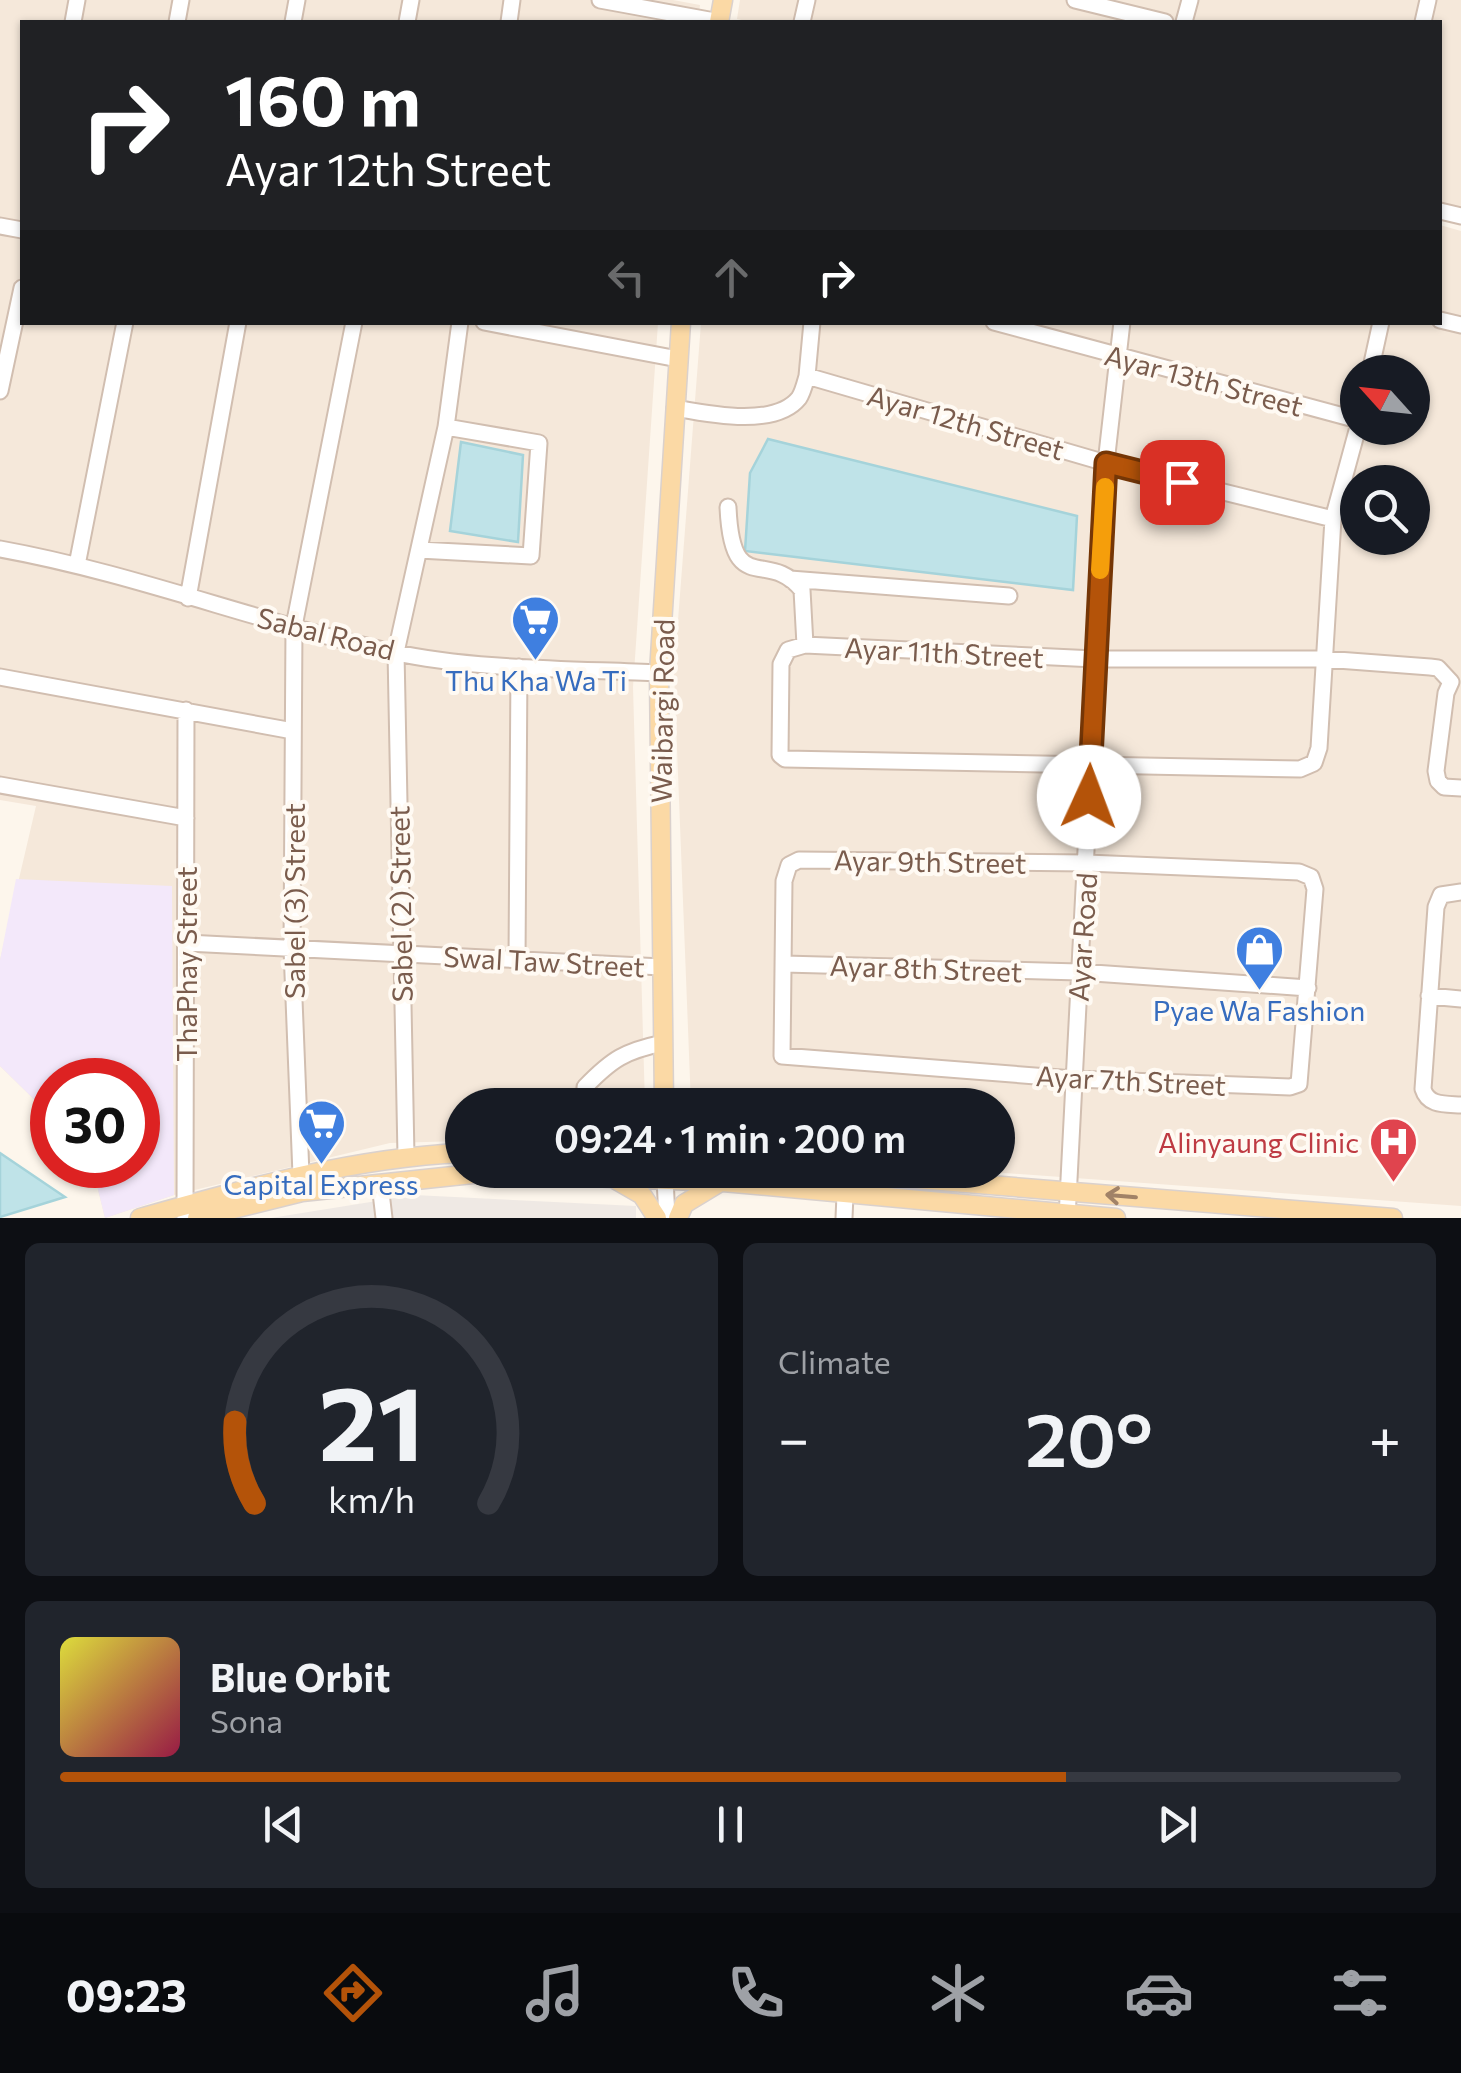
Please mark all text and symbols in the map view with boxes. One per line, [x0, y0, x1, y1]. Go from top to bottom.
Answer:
text: 160 m [225, 55, 421, 140]
icon: right [60, 60, 190, 190]
text: Ayar 12th Street [225, 140, 552, 195]
icon: left [599, 250, 654, 305]
icon: ahead [704, 250, 759, 305]
icon: right [809, 250, 864, 305]
street label: Ayar 13th Street [1101, 337, 1307, 423]
north arrow [1340, 355, 1430, 445]
map controls [1340, 355, 1430, 555]
street label: Ayar 12th Street [864, 378, 1068, 466]
pin [1140, 440, 1225, 525]
icon: arrive [1155, 455, 1210, 510]
button: search [1340, 465, 1430, 555]
supermarket icon: Thu Kha Wa Ti [510, 594, 562, 662]
street label: Sabal Road [254, 600, 398, 666]
street label: Waibargi Road [643, 618, 681, 804]
street label: Ayar 11th Street [843, 630, 1045, 674]
place label: Thu Kha Wa Ti [445, 663, 627, 697]
position arrow [1037, 745, 1141, 849]
street label: Sabel (3) Street [277, 803, 311, 999]
street label: Sabel (2) Street [381, 805, 419, 1003]
street label: Ayar 9th Street [833, 842, 1027, 880]
street label: ThaPhay Street [169, 866, 203, 1062]
street label: Ayar Road [1061, 871, 1103, 1003]
shop icon: Pyae Wa Fashion [1233, 924, 1285, 992]
street label: Swal Taw Street [442, 939, 646, 983]
street label: Ayar 8th Street [829, 948, 1023, 988]
place label: Pyae Wa Fashion [1153, 993, 1365, 1027]
speed limit sign: 30 [30, 1058, 160, 1188]
street label: Ayar 7th Street [1035, 1058, 1227, 1102]
supermarket icon: Capital Express [295, 1098, 347, 1166]
text: 09:24 · 1 min · 200 m [554, 1114, 906, 1161]
hospital icon: Alinyaung Clinic [1368, 1116, 1420, 1184]
place label: Alinyaung Clinic [1158, 1125, 1359, 1159]
place label: Capital Express [223, 1167, 419, 1201]
one-way arrow [1106, 1187, 1138, 1206]
text: Climate [778, 1341, 891, 1381]
text: 21 [318, 1355, 425, 1482]
text: 20° [1025, 1391, 1153, 1482]
text: − [778, 1403, 809, 1470]
text: + [1369, 1403, 1401, 1470]
text: km/h [328, 1477, 415, 1520]
text: Blue Orbit [210, 1653, 390, 1700]
text: Sona [210, 1700, 283, 1740]
icon: previous [256, 1797, 311, 1852]
icon: pause [703, 1797, 758, 1852]
icon: next [1150, 1797, 1205, 1852]
icon: directions [318, 1958, 388, 2028]
icon: music [520, 1958, 590, 2028]
icon: phone [721, 1958, 791, 2028]
icon: climate [923, 1958, 993, 2028]
icon: car [1124, 1958, 1194, 2028]
icon: filters [1325, 1958, 1395, 2028]
text: 09:23 [66, 1966, 187, 2021]

